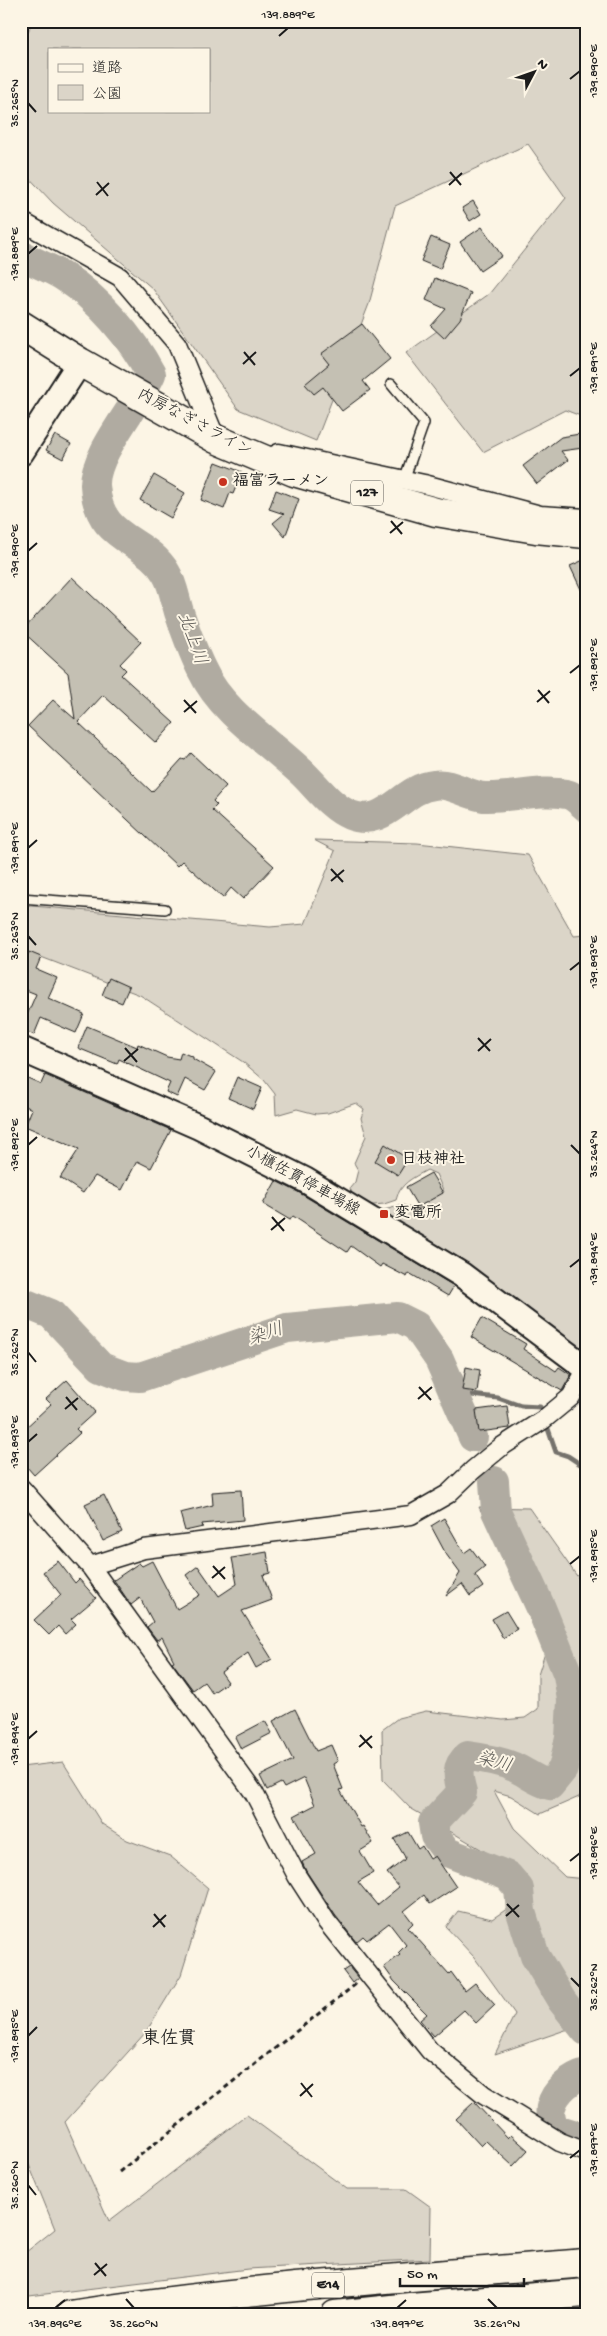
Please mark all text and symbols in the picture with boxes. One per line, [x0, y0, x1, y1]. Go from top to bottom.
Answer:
text: 139.889°E [261, 9, 315, 23]
text: 139.890°E [588, 44, 602, 99]
legend [48, 48, 210, 112]
north arrow [510, 48, 560, 98]
text: N [533, 56, 551, 74]
text: 道路 [92, 60, 122, 78]
text: 35.265°N [9, 79, 23, 128]
text: 公園 [92, 86, 122, 104]
text: 139.889°E [9, 227, 23, 281]
text: 139.891°E [588, 342, 602, 395]
street label: 内房なぎさライン [133, 384, 256, 462]
place label: 福富ラーメン [233, 472, 329, 492]
marker: 福富ラーメン [217, 476, 229, 488]
road number: 127 [351, 480, 383, 506]
text: 139.890°E [9, 524, 23, 579]
water label: 北上川 [172, 610, 210, 668]
text: 139.892°E [588, 638, 602, 692]
text: 139.891°E [9, 822, 23, 875]
text: 35.263°N [9, 912, 23, 961]
text: 139.893°E [588, 935, 602, 989]
text: 139.892°E [9, 1118, 23, 1172]
text: 35.264°N [588, 1130, 602, 1179]
street label: 小櫃佐貫停車場線 [241, 1141, 364, 1221]
place label: 日枝神社 [401, 1150, 465, 1170]
marker: 日枝神社 [385, 1154, 397, 1166]
place label: 変電所 [394, 1204, 442, 1224]
marker: 変電所 [378, 1208, 390, 1220]
text: 139.894°E [588, 1232, 602, 1286]
water label: 染川 [245, 1319, 286, 1351]
text: 35.262°N [9, 1328, 23, 1377]
text: 139.893°E [9, 1415, 23, 1469]
text: 139.895°E [588, 1529, 602, 1583]
text: 139.894°E [9, 1712, 23, 1766]
water label: 染川 [474, 1747, 514, 1778]
text: 139.896°E [588, 1826, 602, 1880]
text: 35.262°N [588, 1963, 602, 2012]
text: 139.895°E [9, 2009, 23, 2063]
district label: 東佐貫 [142, 2028, 196, 2050]
text: 139.897°E [588, 2123, 602, 2177]
text: 35.260°N [9, 2161, 23, 2210]
scale bar [400, 2256, 523, 2288]
text: 50 m [407, 2266, 438, 2284]
road number: E14 [312, 2272, 344, 2298]
text: 139.896°E [28, 2318, 82, 2332]
text: 35.260°N [109, 2318, 158, 2332]
text: 139.897°E [370, 2318, 424, 2332]
text: 35.261°N [473, 2318, 520, 2332]

